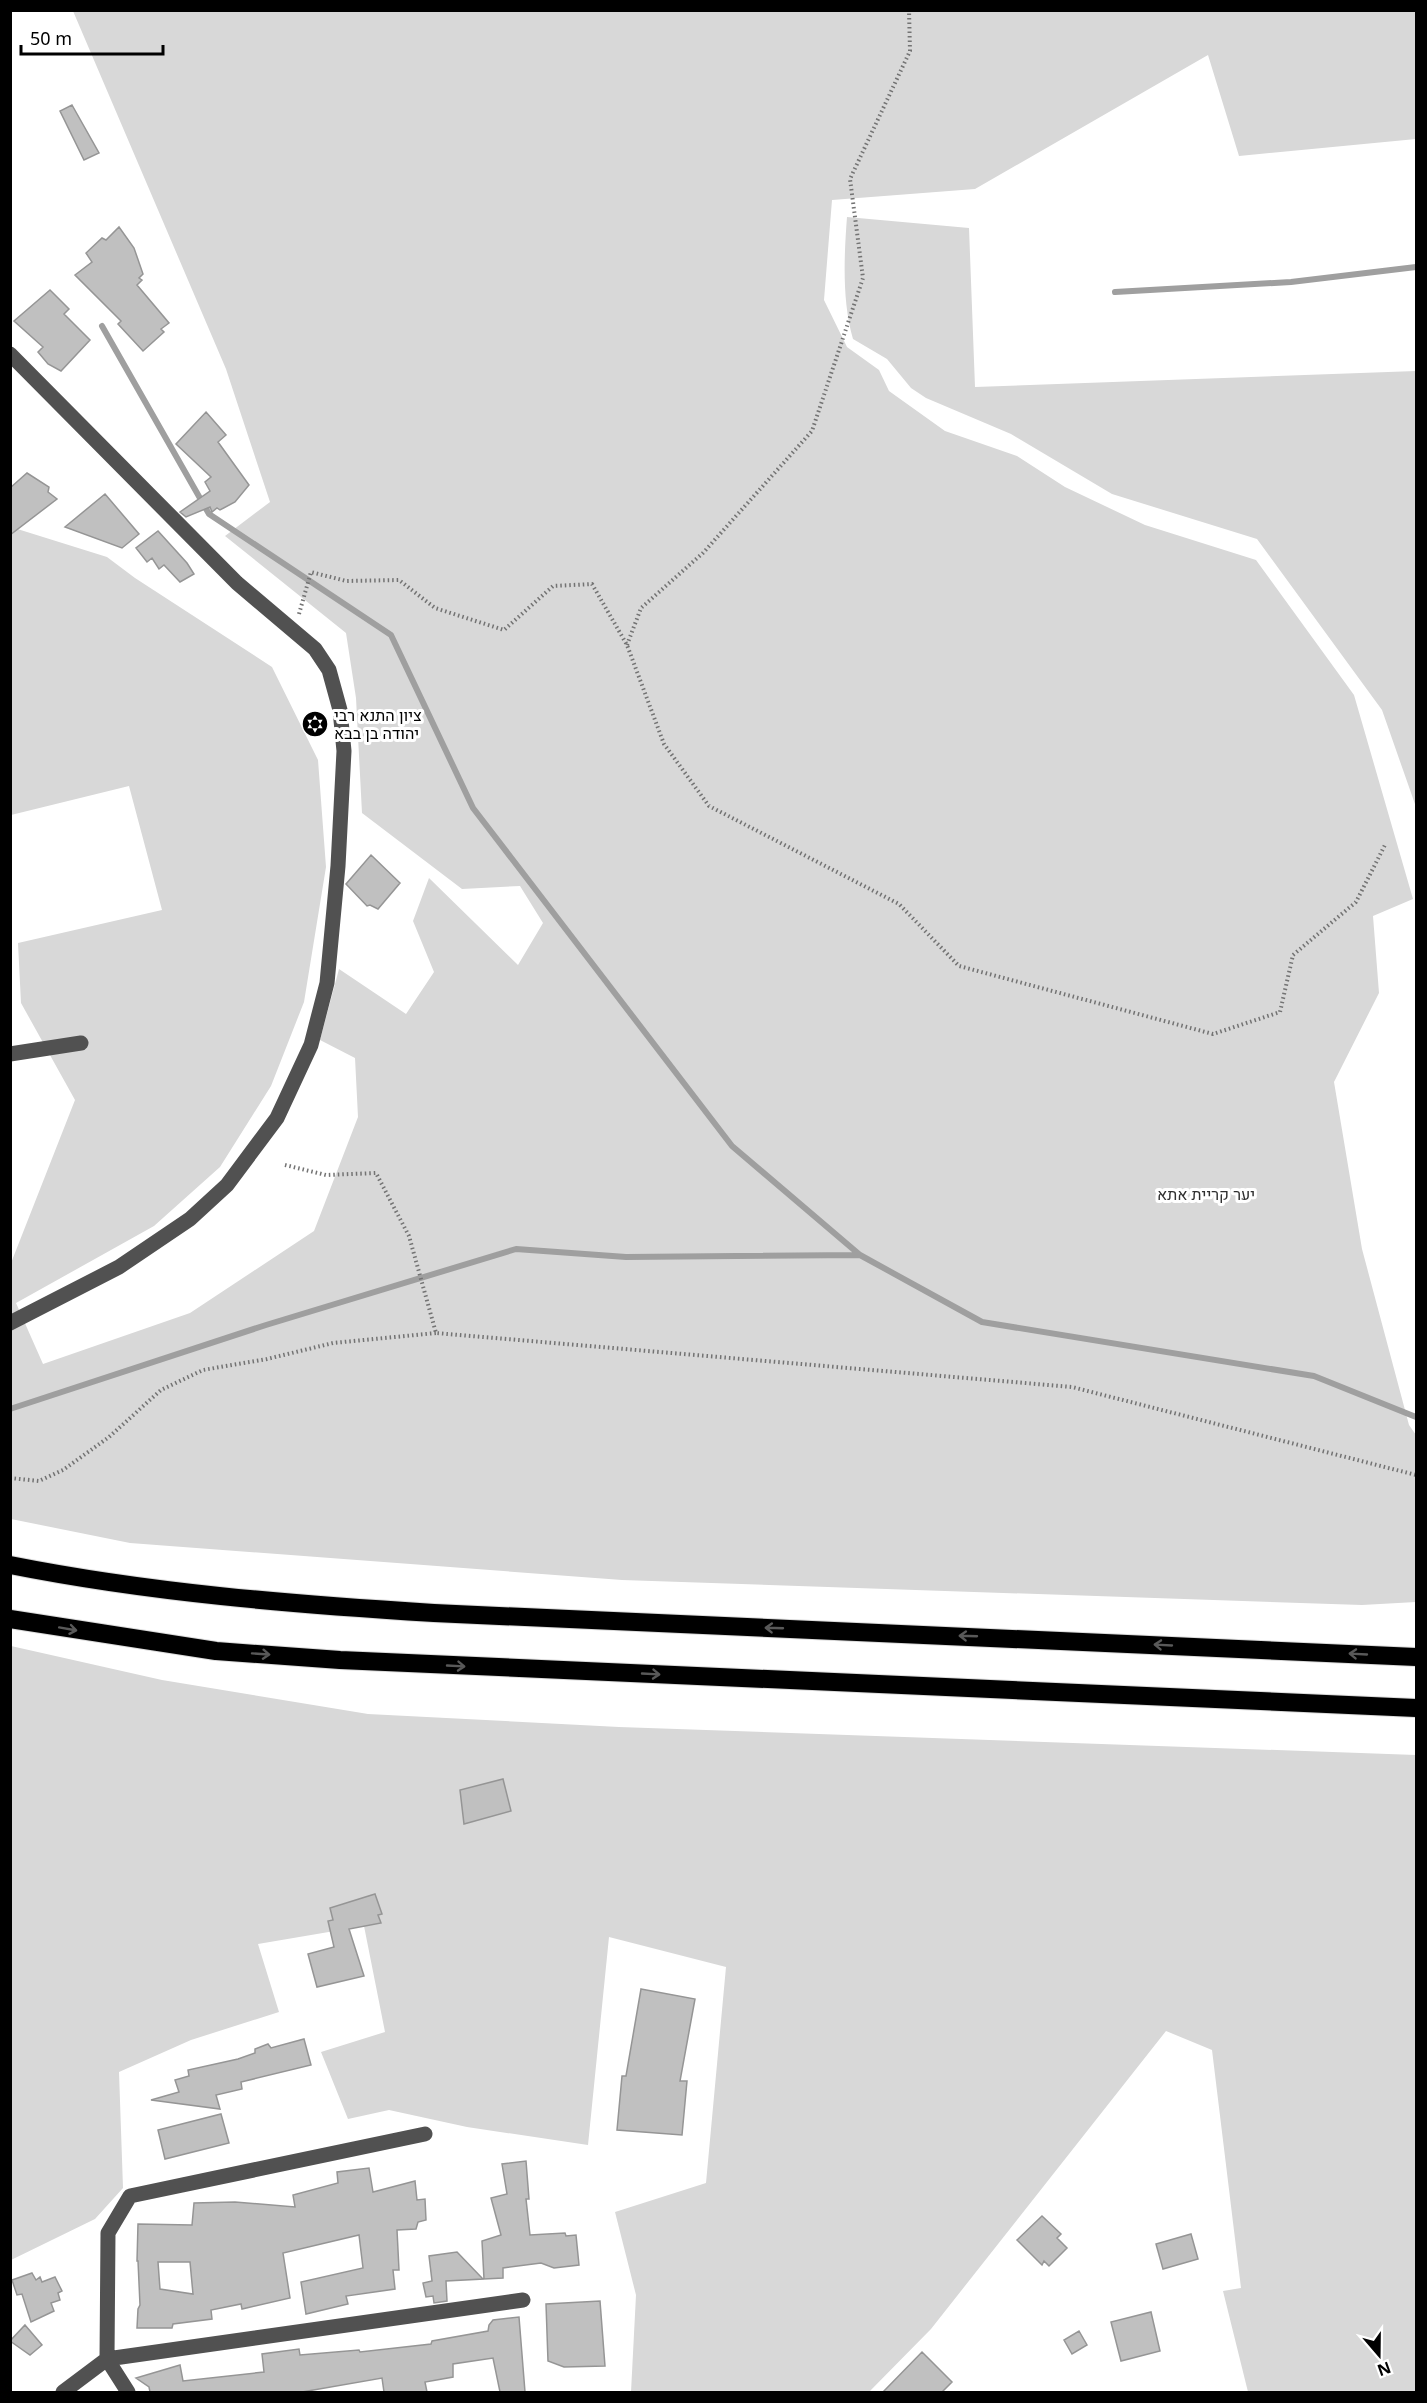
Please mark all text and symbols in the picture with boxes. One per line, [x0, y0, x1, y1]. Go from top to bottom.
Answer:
scale bar [21, 18, 164, 56]
text: 50 m [30, 26, 72, 50]
place label: ציון התנא רבי יהודה בן בבא [334, 704, 422, 744]
synagogue icon: ציון התנא רבי יהודה בן בבא [300, 709, 330, 739]
park label: יער קריית אתא [1157, 1183, 1255, 1205]
one-way arrow [764, 1622, 784, 1633]
one-way arrow [58, 1624, 77, 1635]
one-way arrow [959, 1630, 979, 1642]
one-way arrow [1154, 1639, 1174, 1650]
one-way arrow [251, 1649, 271, 1660]
one-way arrow [1349, 1649, 1369, 1660]
one-way arrow [446, 1660, 466, 1671]
one-way arrow [640, 1669, 660, 1680]
north arrow [1349, 2325, 1409, 2385]
text: N [1374, 2357, 1394, 2382]

